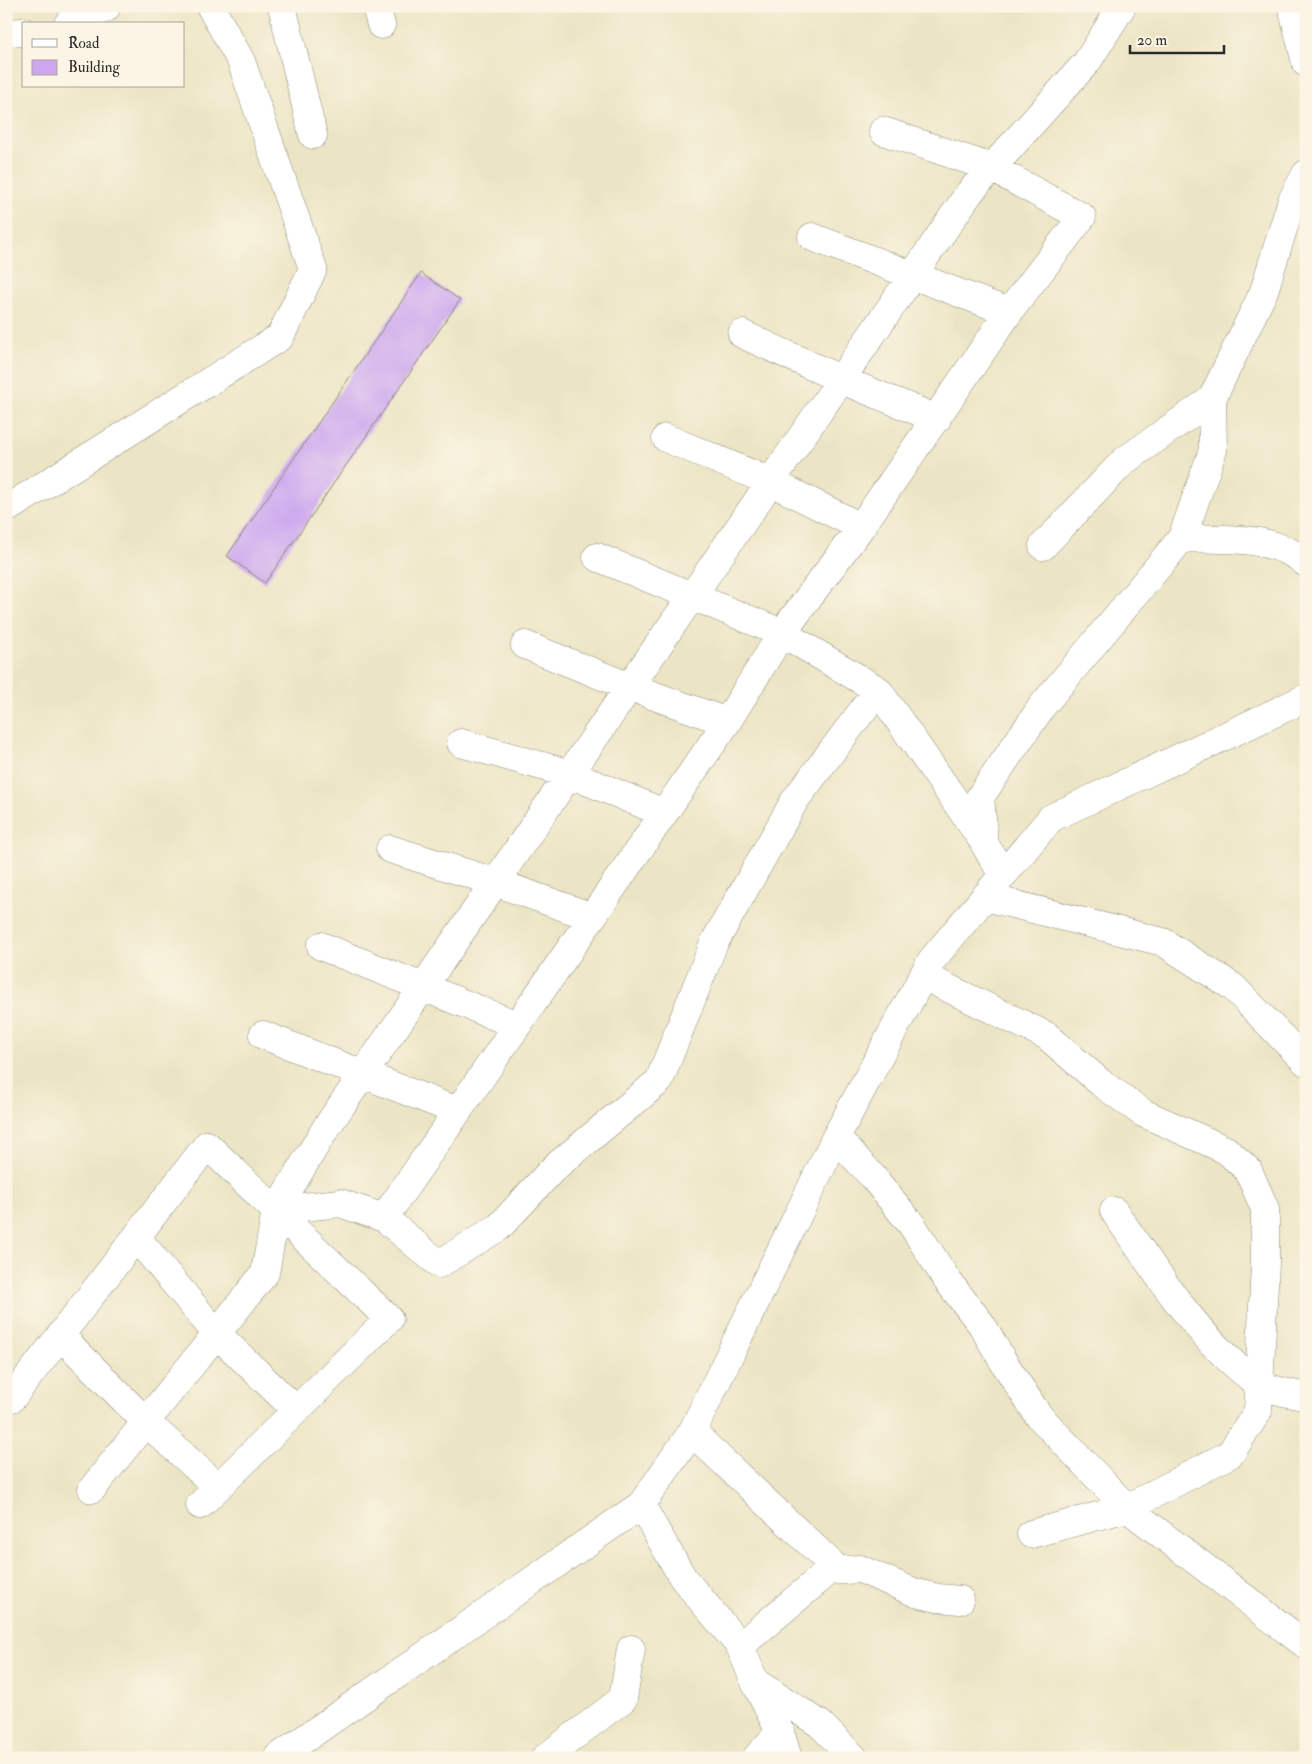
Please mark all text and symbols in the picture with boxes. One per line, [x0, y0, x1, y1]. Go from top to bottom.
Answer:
legend [22, 22, 185, 88]
scale bar [1130, 22, 1223, 54]
text: 20 m [1137, 31, 1167, 50]
text: Road [68, 34, 100, 53]
text: Building [68, 58, 120, 77]

